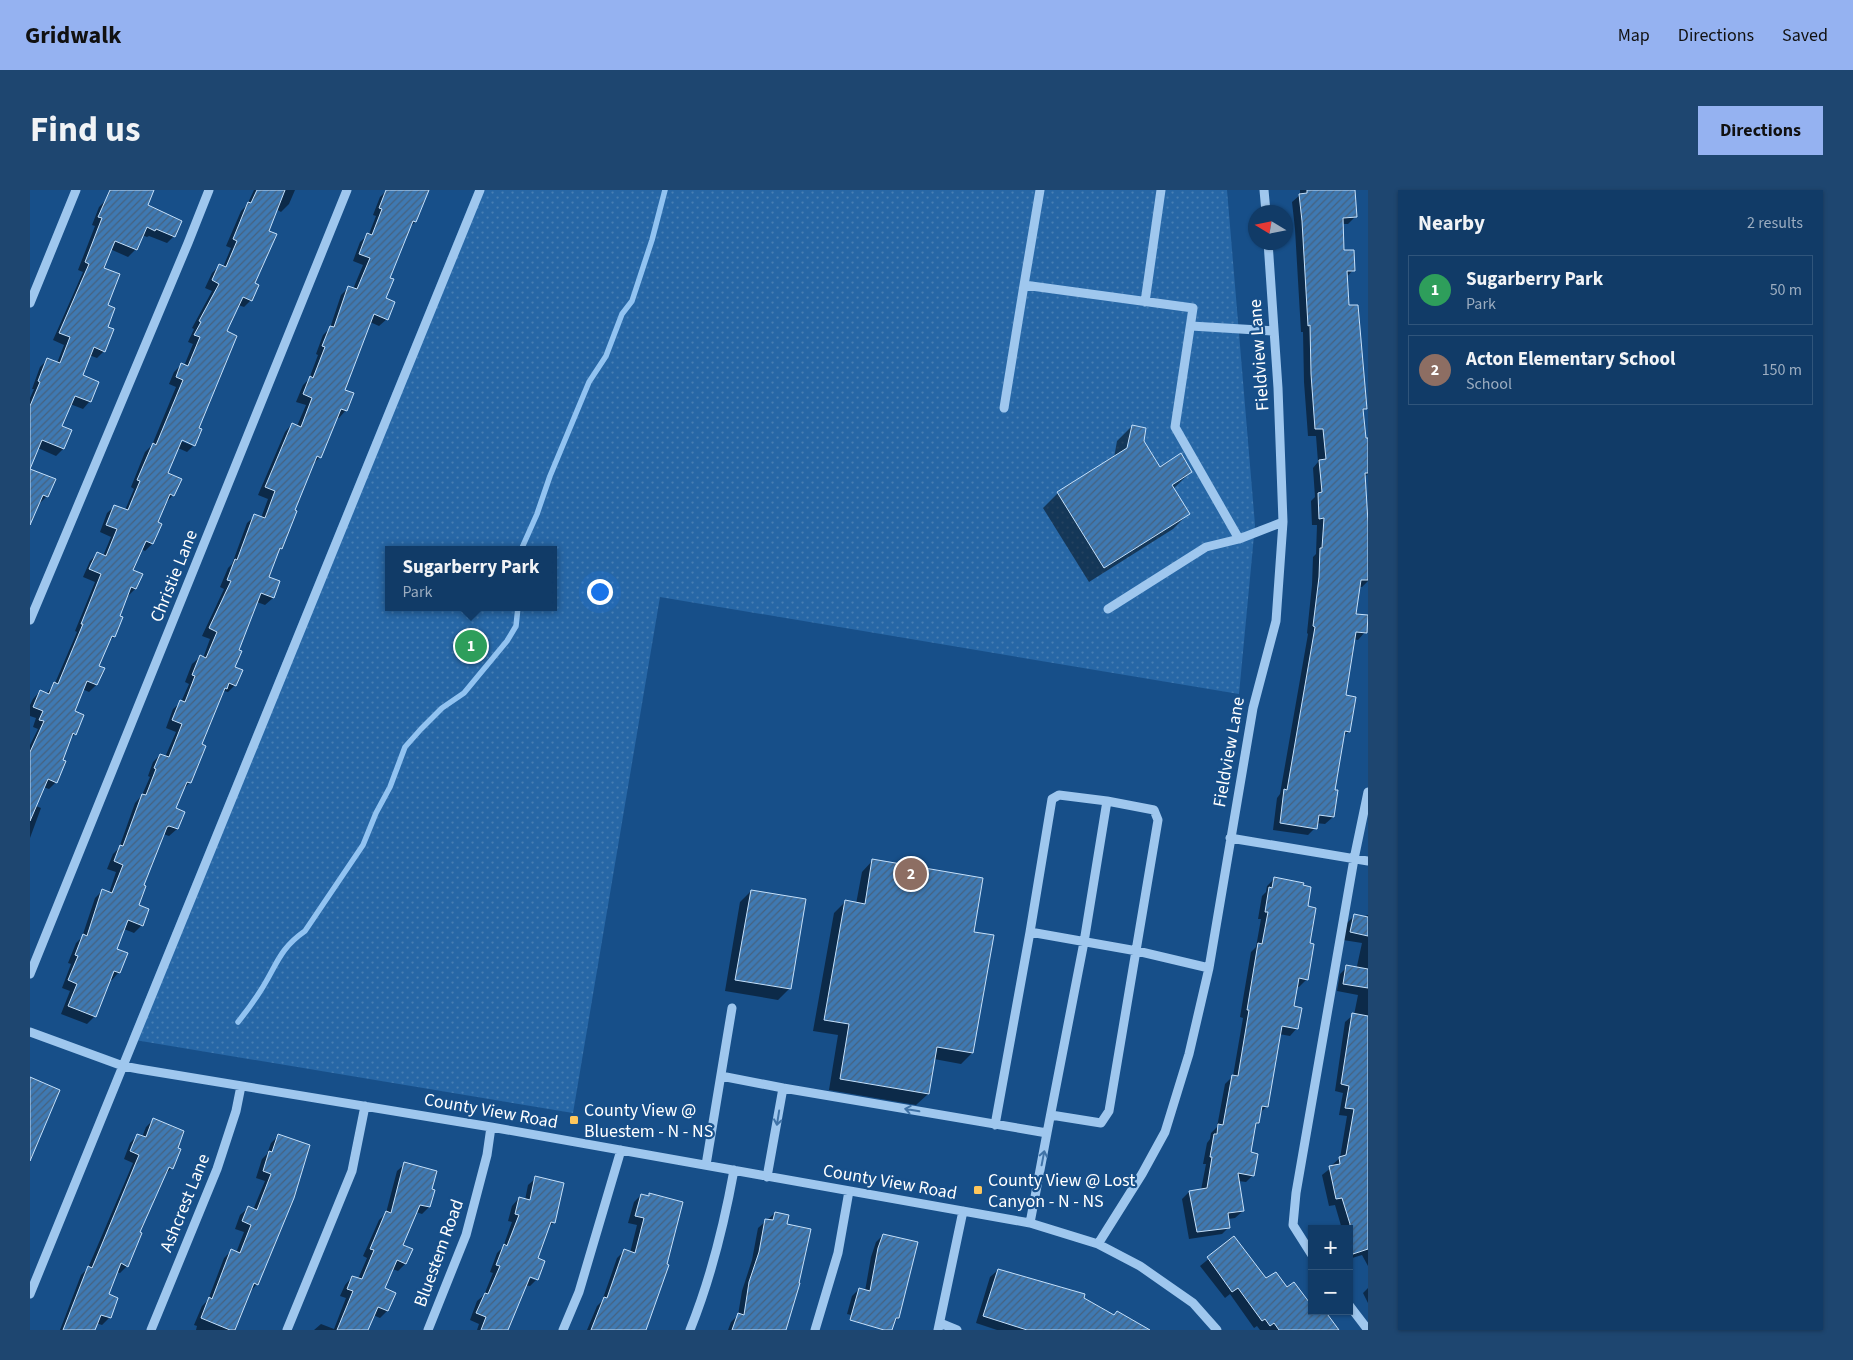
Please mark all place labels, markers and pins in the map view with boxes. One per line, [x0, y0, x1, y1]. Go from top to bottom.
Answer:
pin: 1 [455, 627, 487, 665]
pin: 2 [895, 855, 927, 893]
place label: County View @ Bluestem - N - NS [584, 1098, 713, 1144]
marker: County View @ Bluestem - N - NS [568, 1114, 580, 1126]
place label: County View @ Lost Canyon - N - NS [988, 1168, 1135, 1214]
marker: County View @ Lost Canyon - N - NS [972, 1184, 984, 1196]

